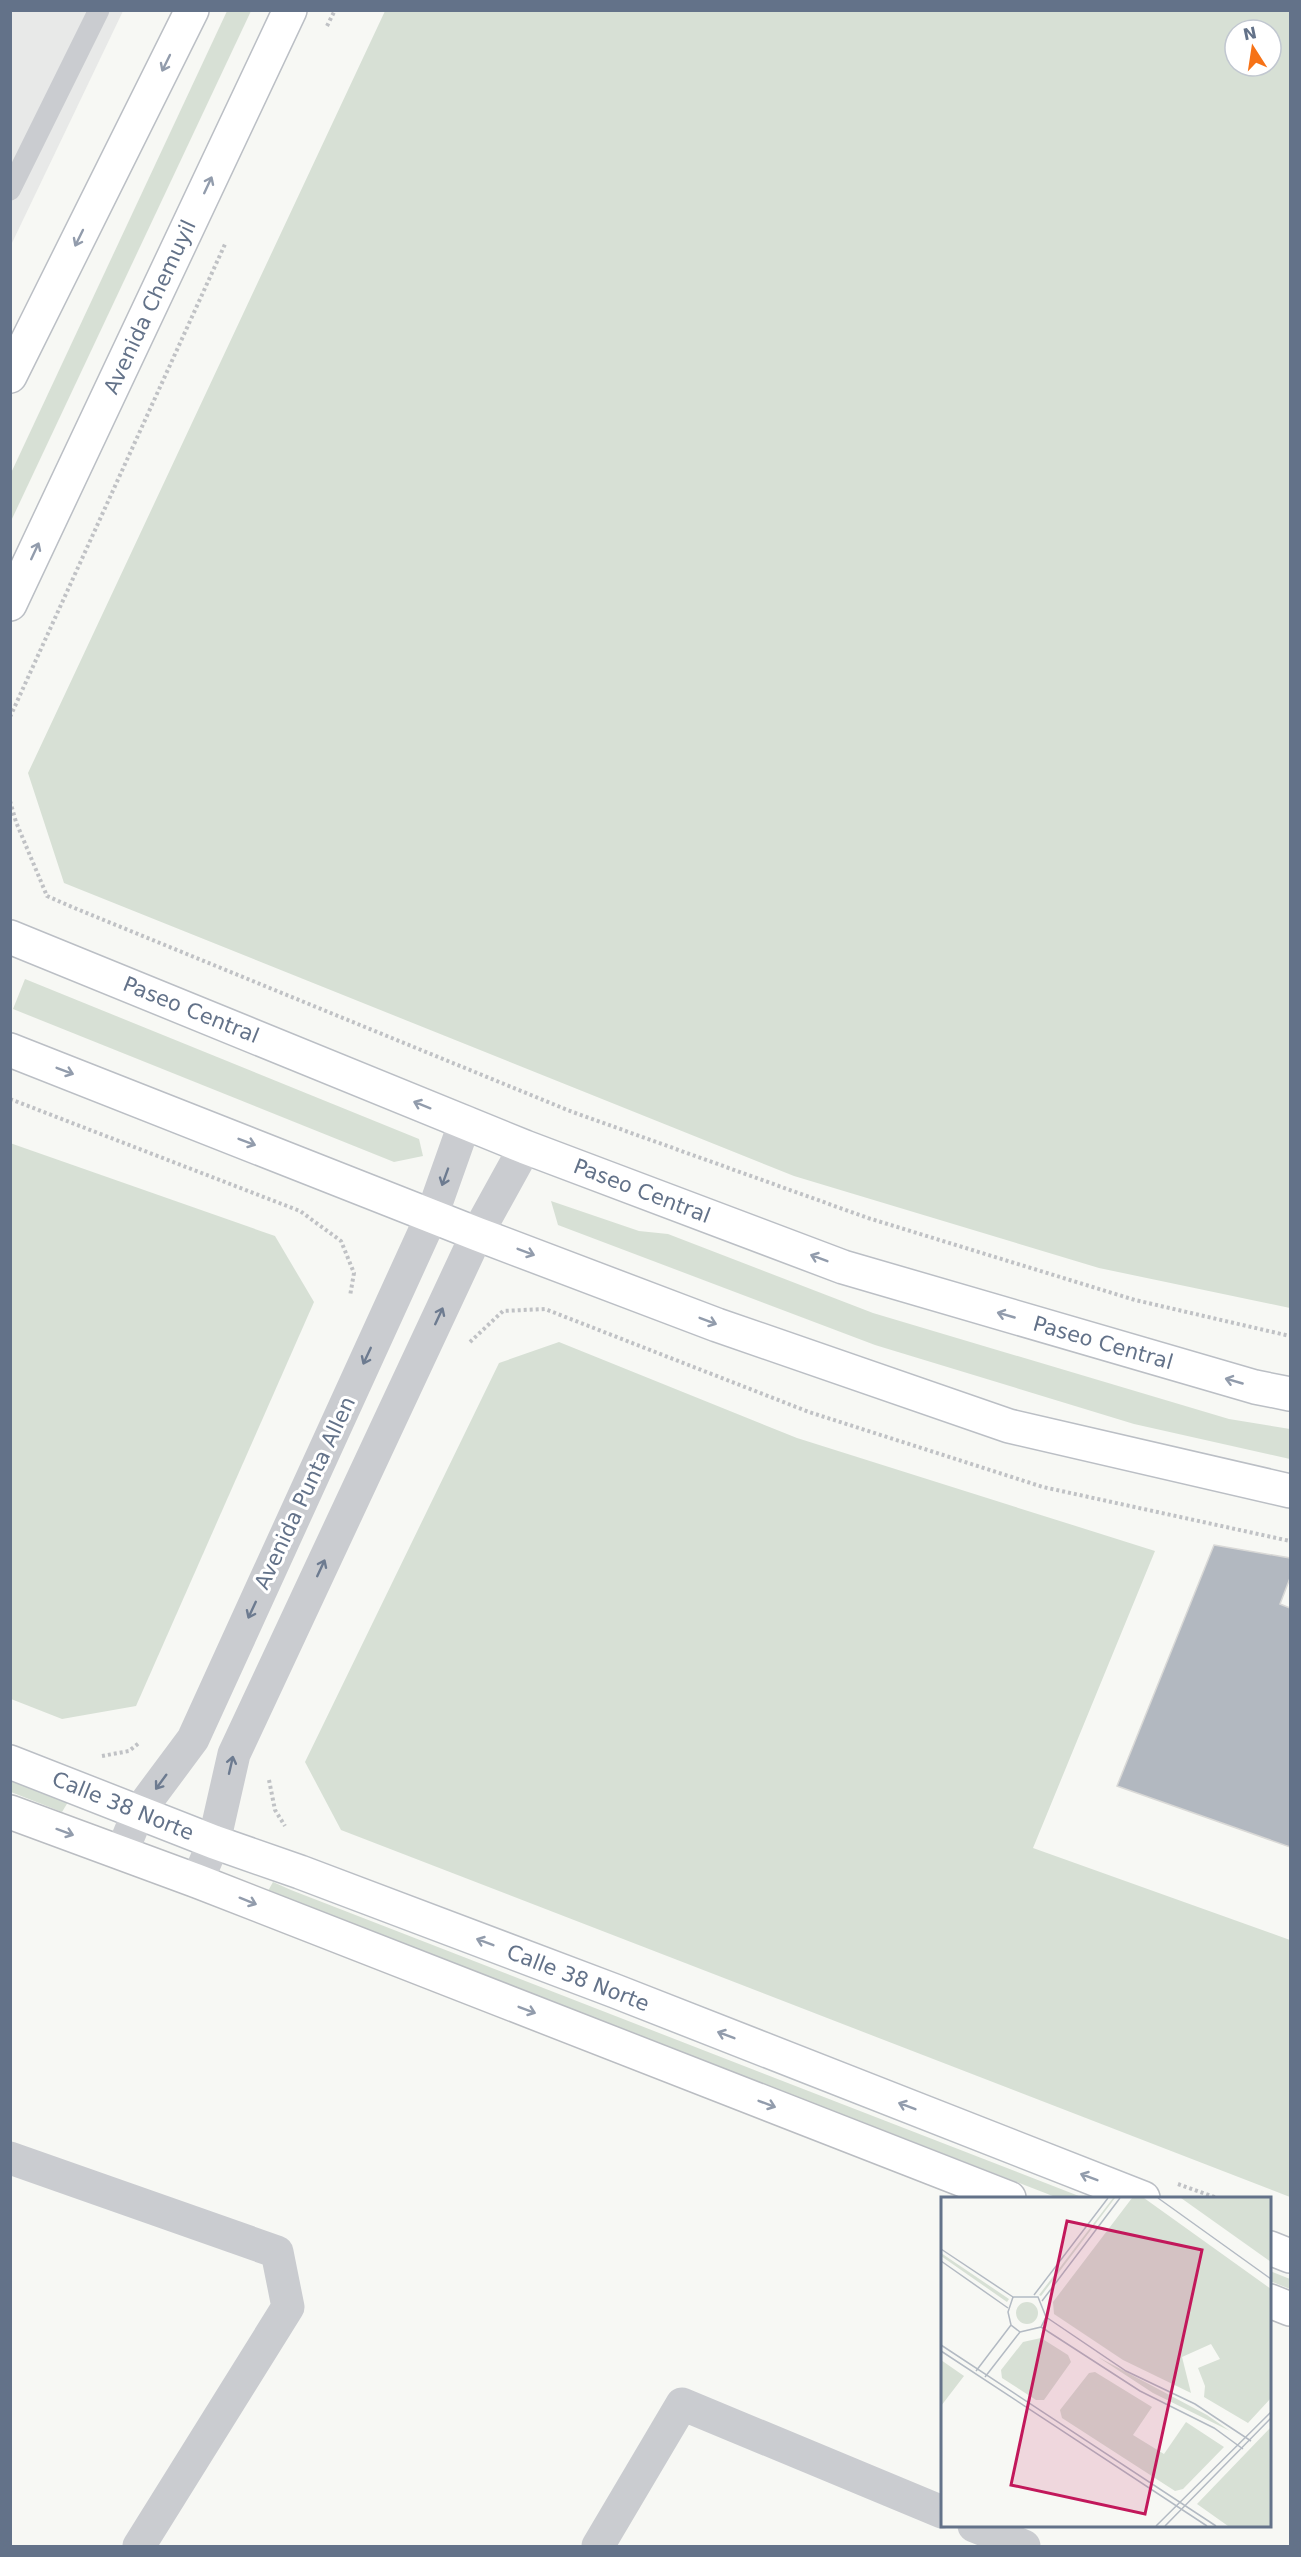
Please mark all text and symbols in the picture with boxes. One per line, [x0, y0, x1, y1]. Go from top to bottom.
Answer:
north arrow [1223, 18, 1283, 78]
text: N [1241, 23, 1259, 45]
one-way arrow [160, 53, 171, 71]
one-way arrow [202, 176, 214, 194]
street label: Avenida Chemuyil [99, 216, 201, 398]
one-way arrow [73, 228, 85, 246]
one-way arrow [30, 543, 42, 561]
street label: Paseo Central [120, 972, 262, 1048]
one-way arrow [55, 1066, 74, 1077]
one-way arrow [413, 1099, 432, 1110]
one-way arrow [237, 1137, 255, 1148]
street label: Paseo Central [570, 1154, 714, 1228]
one-way arrow [438, 1167, 449, 1186]
one-way arrow [516, 1248, 534, 1259]
one-way arrow [811, 1252, 829, 1263]
one-way arrow [433, 1307, 445, 1325]
one-way arrow [997, 1308, 1016, 1320]
street label: Paseo Central [1030, 1312, 1176, 1374]
one-way arrow [698, 1317, 717, 1328]
one-way arrow [361, 1346, 373, 1364]
one-way arrow [1224, 1375, 1243, 1386]
street label: Avenida Punta Allen [250, 1393, 360, 1593]
one-way arrow [315, 1560, 327, 1578]
one-way arrow [245, 1600, 257, 1618]
one-way arrow [226, 1756, 238, 1775]
street label: Calle 38 Norte [49, 1767, 197, 1845]
one-way arrow [155, 1773, 167, 1789]
one-way arrow [56, 1827, 74, 1838]
one-way arrow [238, 1896, 257, 1907]
one-way arrow [476, 1936, 495, 1947]
street label: Calle 38 Norte [503, 1940, 653, 2016]
one-way arrow [517, 2005, 536, 2016]
one-way arrow [717, 2029, 736, 2040]
one-way arrow [758, 2099, 776, 2110]
one-way arrow [899, 2100, 917, 2111]
one-way arrow [1080, 2171, 1099, 2182]
inset map [941, 2197, 1271, 2527]

